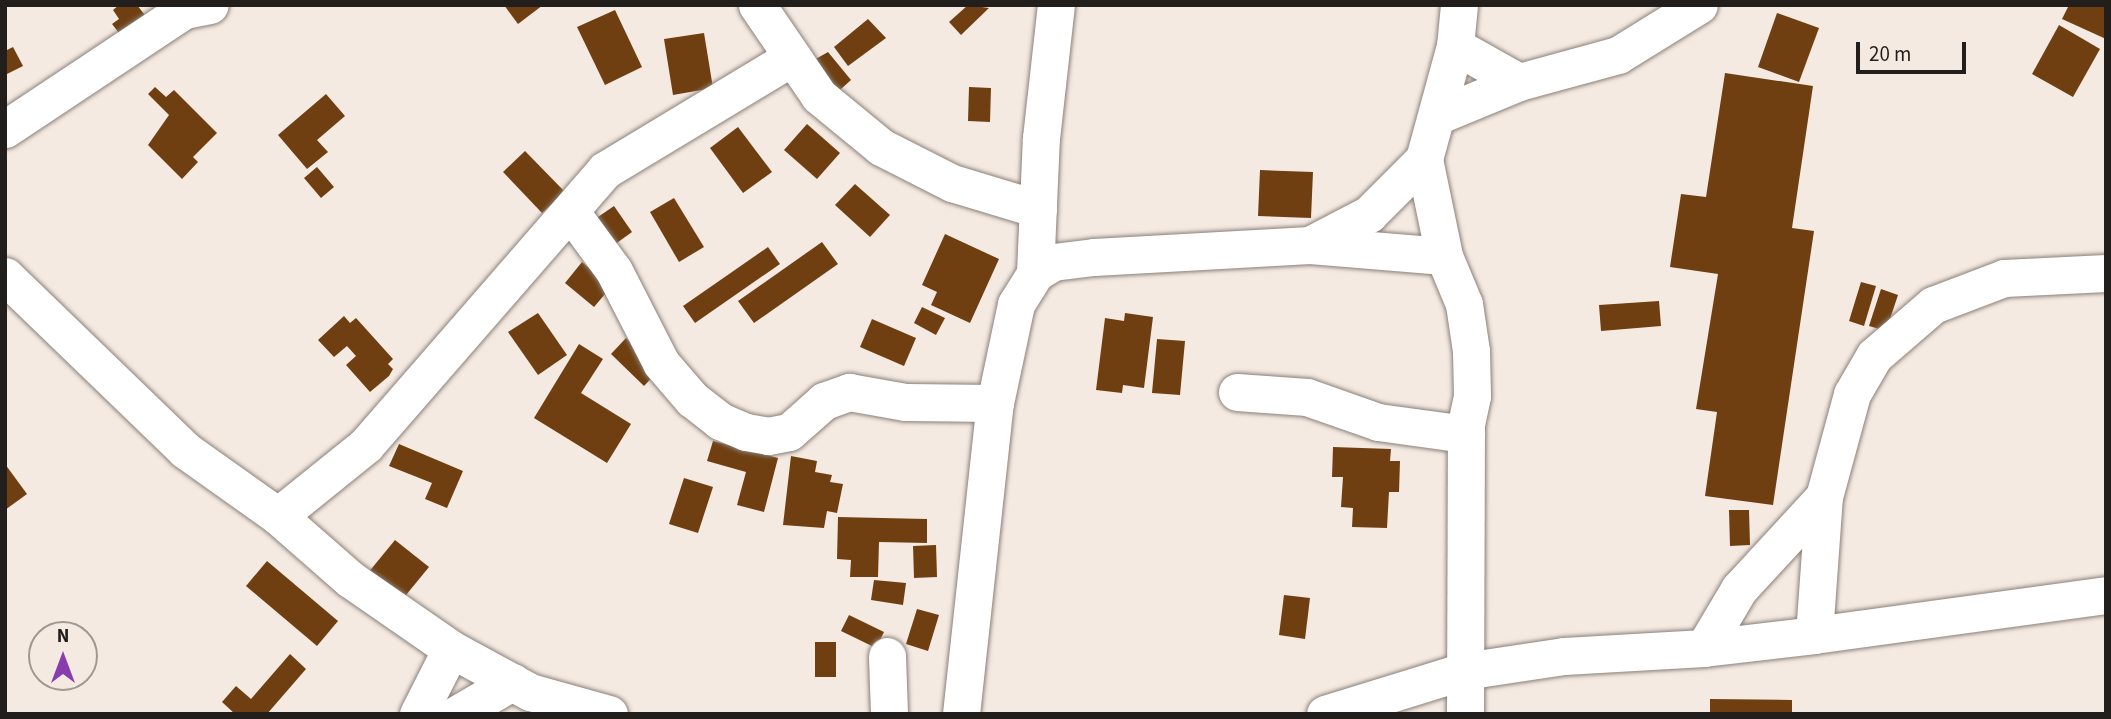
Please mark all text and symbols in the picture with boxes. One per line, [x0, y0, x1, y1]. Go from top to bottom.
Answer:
scale bar [1859, 28, 1969, 72]
text: 20 m [1869, 39, 1911, 69]
north arrow [28, 621, 98, 691]
text: N [57, 623, 69, 650]

